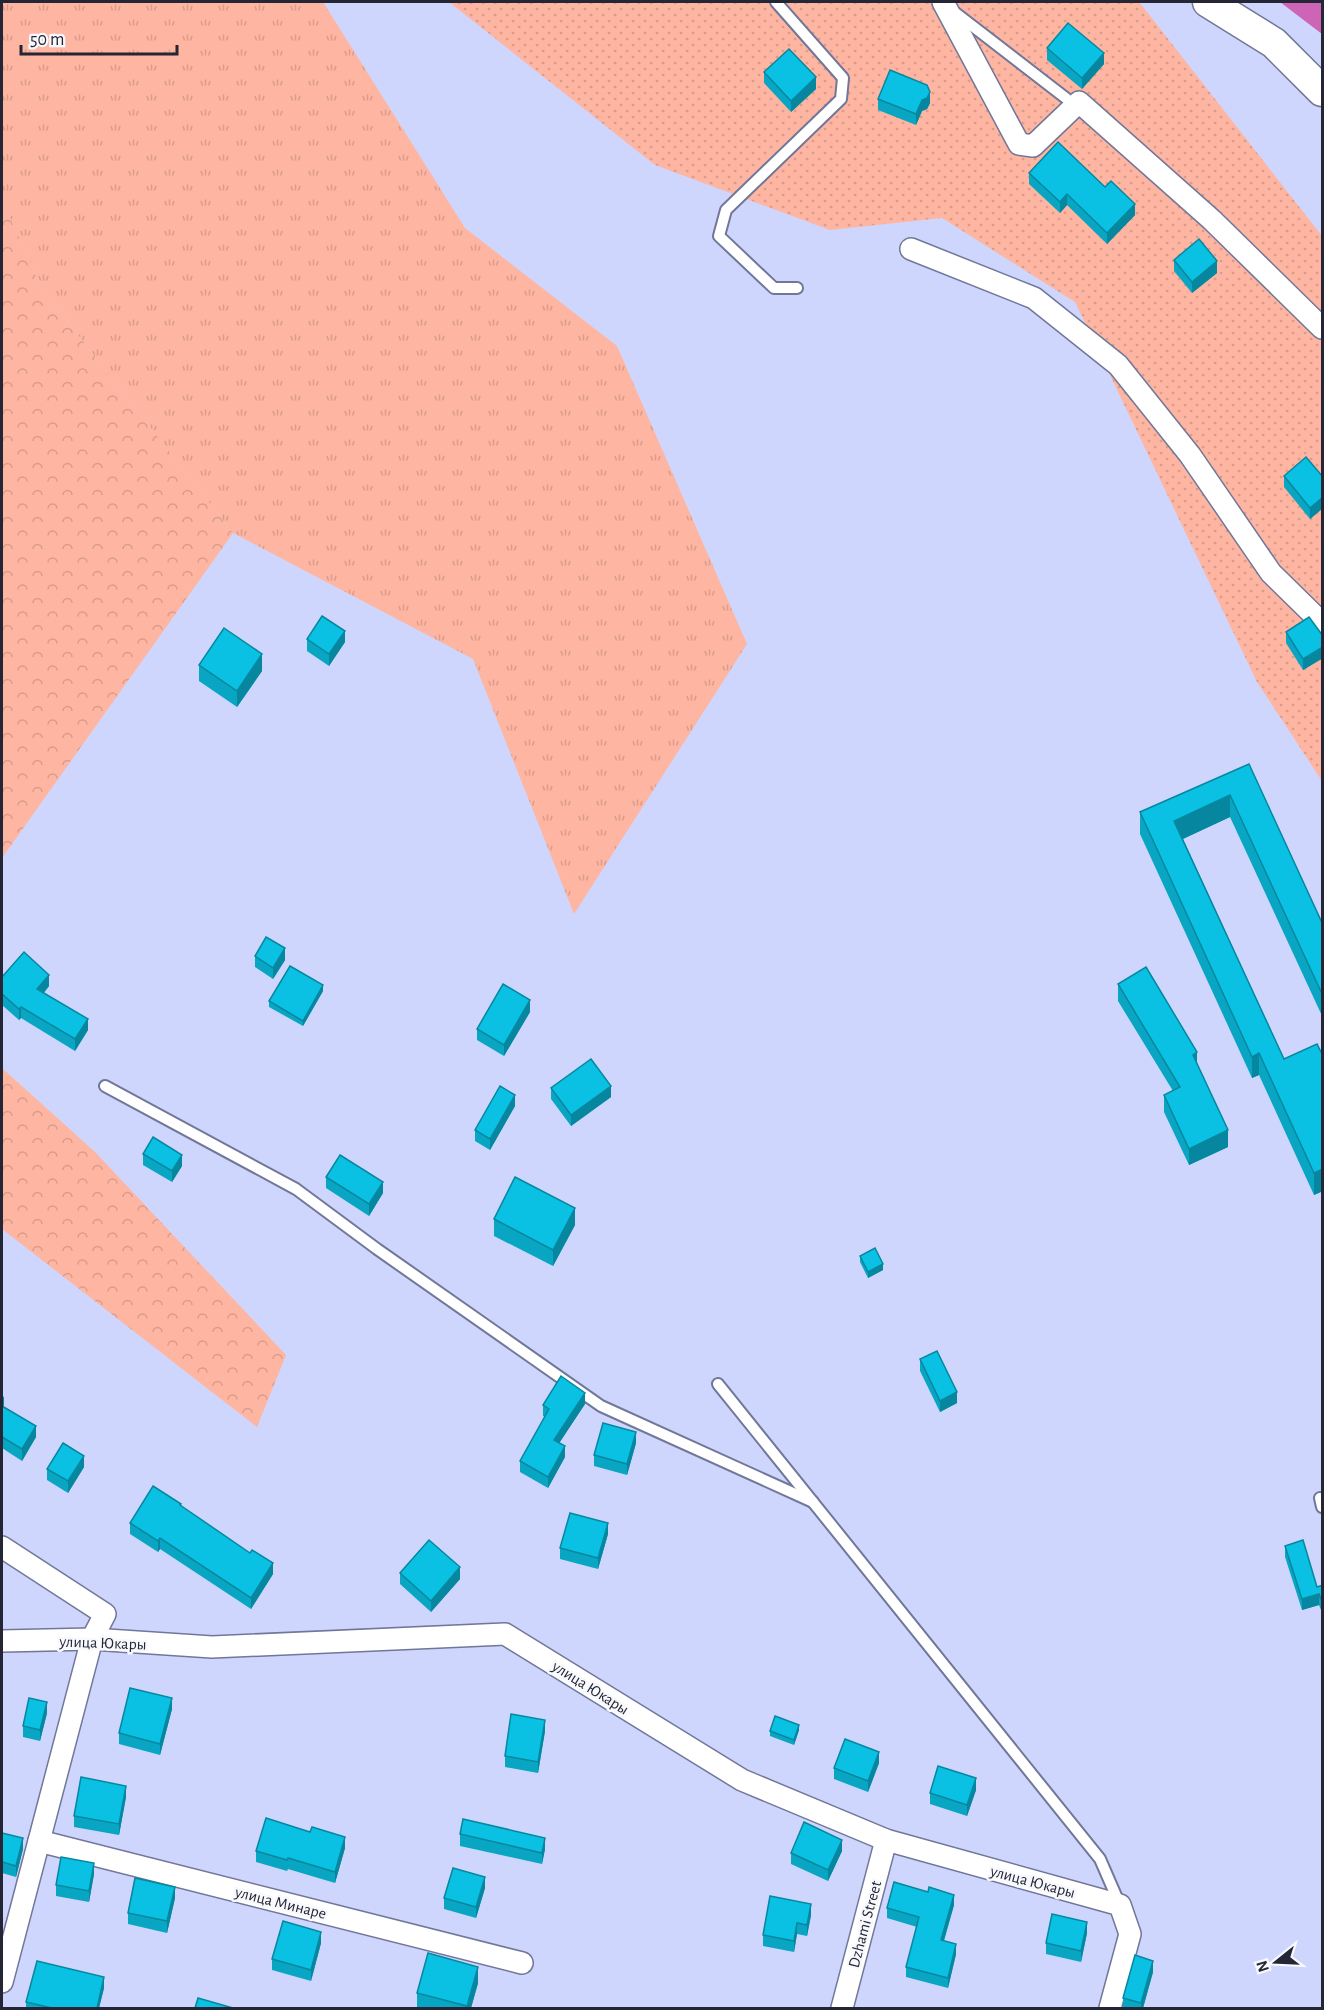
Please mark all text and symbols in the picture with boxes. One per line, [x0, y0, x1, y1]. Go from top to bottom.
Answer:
scale bar [21, 18, 177, 56]
text: 50 m [30, 31, 64, 49]
street label: улица Юкары [58, 1633, 147, 1654]
street label: улица Юкары [548, 1657, 632, 1719]
street label: улица Юкары [987, 1863, 1077, 1902]
street label: Dzhami Street [846, 1879, 884, 1970]
street label: улица Минаре [232, 1884, 328, 1923]
north arrow [1246, 1932, 1306, 1992]
text: N [1253, 1959, 1272, 1974]

